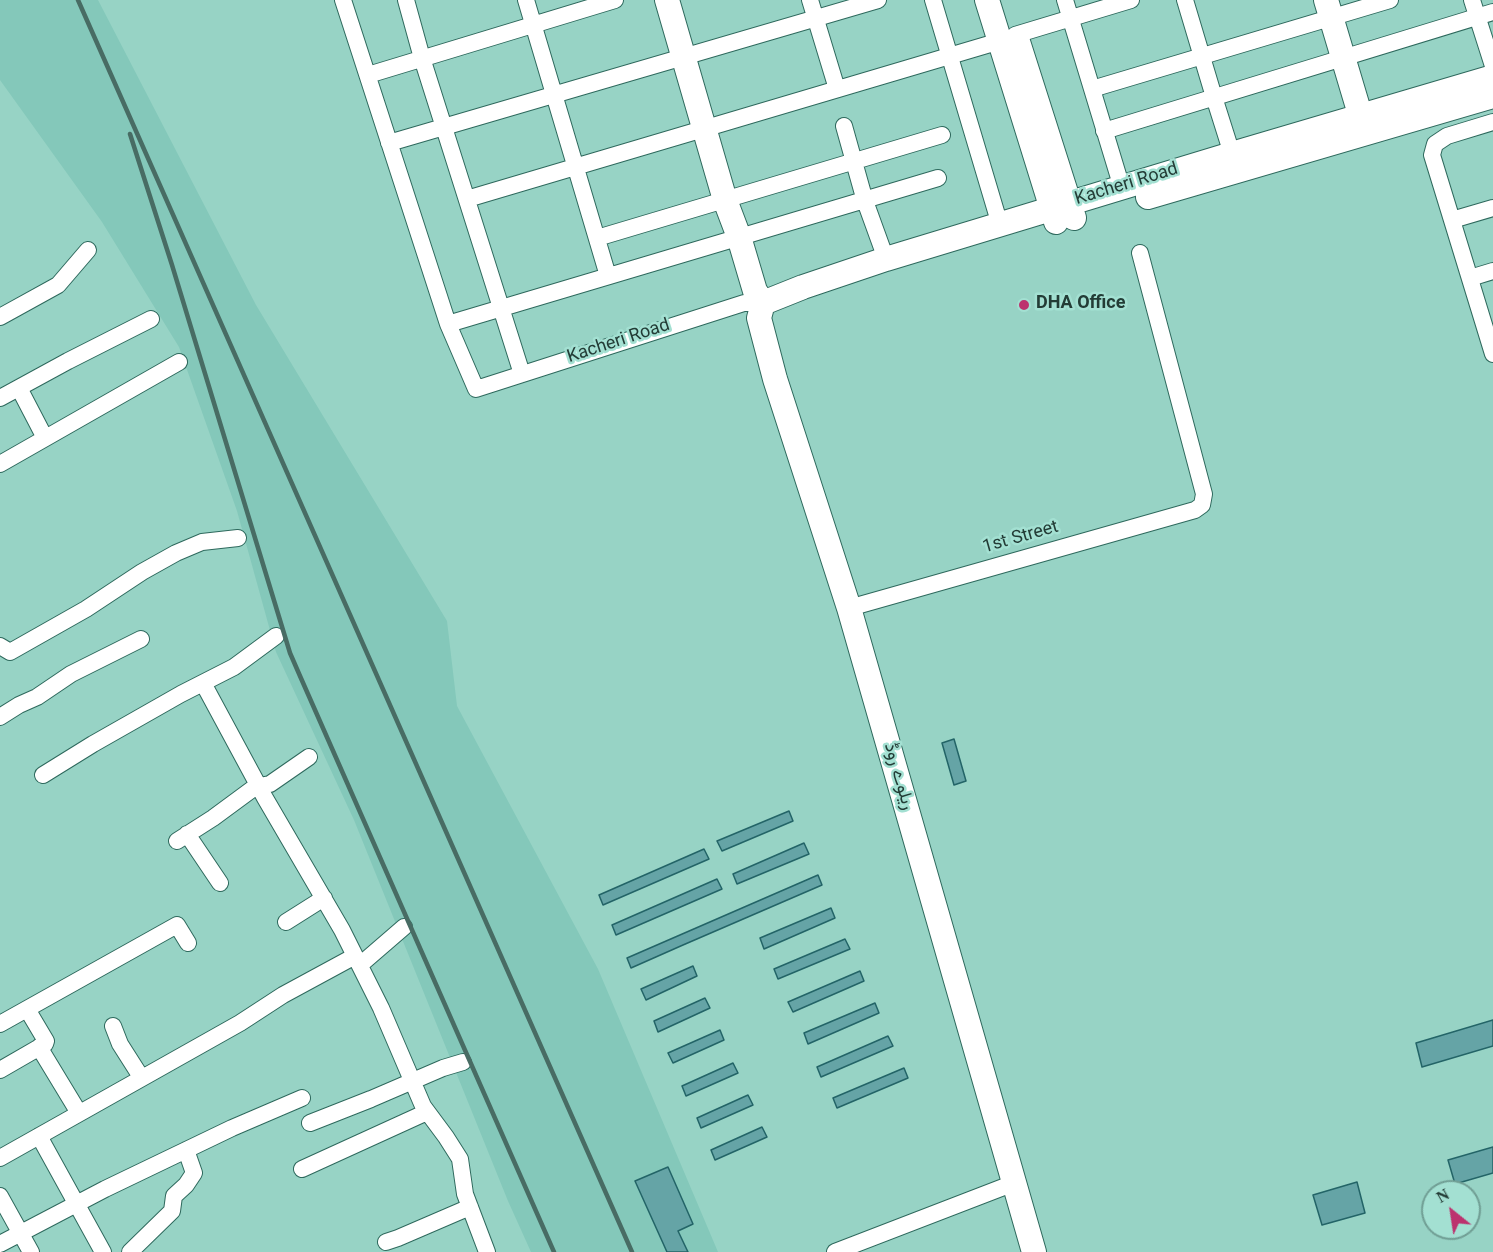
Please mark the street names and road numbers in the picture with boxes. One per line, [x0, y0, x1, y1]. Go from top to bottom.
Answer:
street label: Kacheri Road [1073, 160, 1181, 212]
street label: Kacheri Road [565, 316, 673, 370]
street label: 1st Street [981, 518, 1061, 560]
street label: ریلوے روڈ [877, 741, 917, 813]

